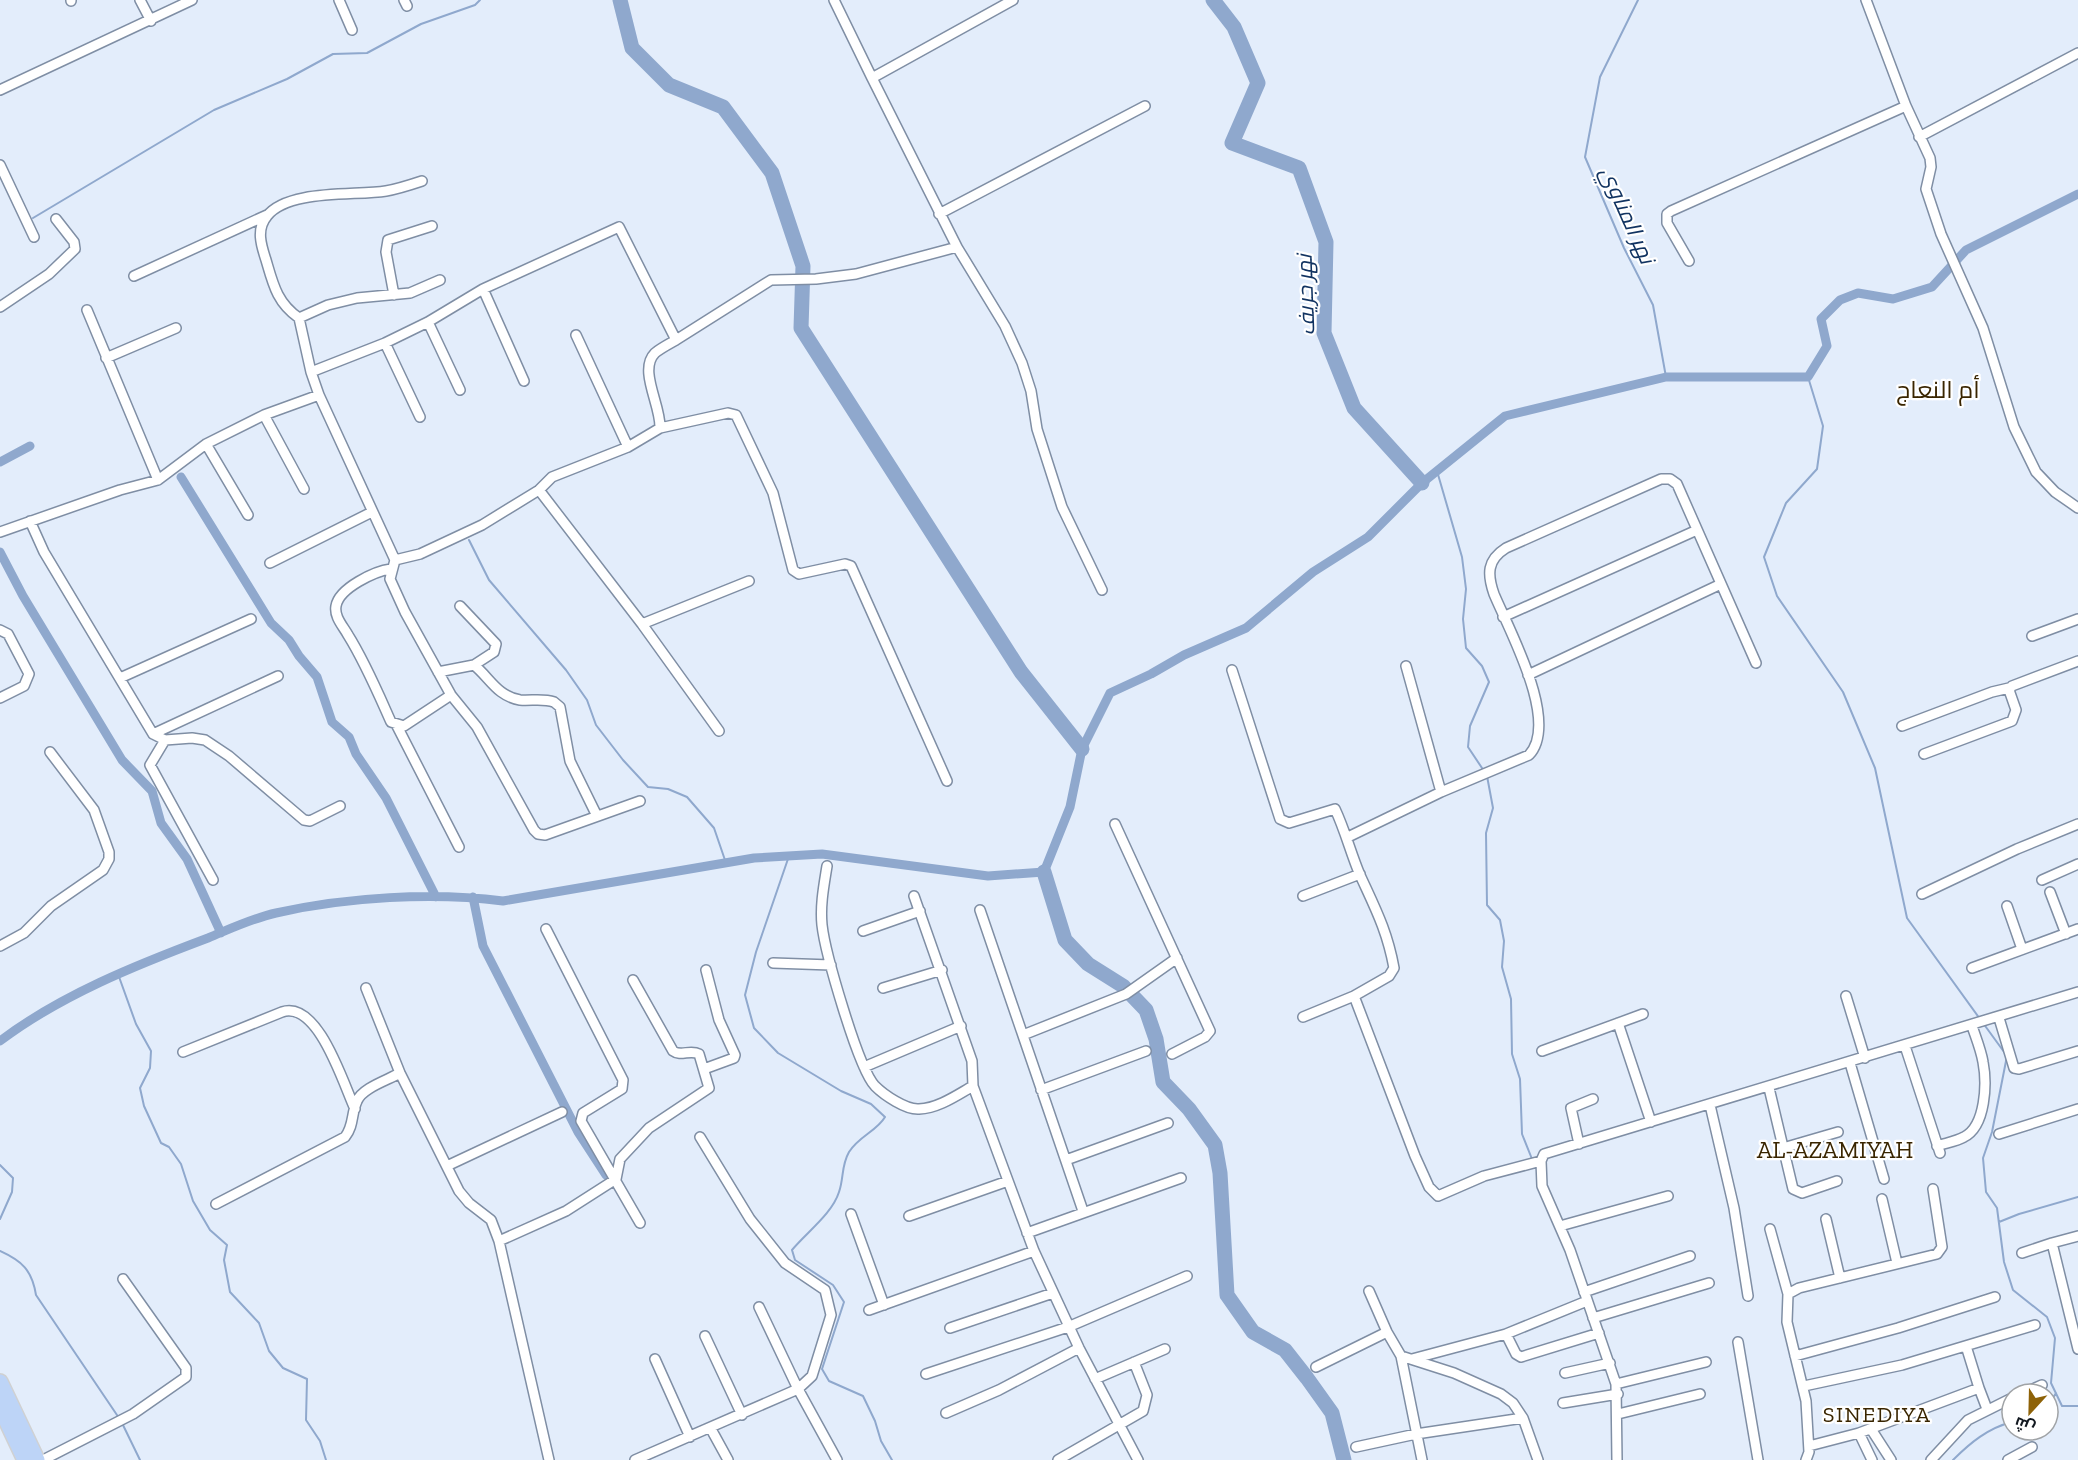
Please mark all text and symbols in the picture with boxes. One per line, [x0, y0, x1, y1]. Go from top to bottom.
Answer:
water label: نهر المناوي [1591, 163, 1662, 271]
water label: نهر جريف [1291, 252, 1320, 336]
district label: أم النعاج [1896, 374, 1980, 406]
district label: AL-AZAMIYAH [1757, 1135, 1913, 1164]
north arrow [2000, 1382, 2060, 1442]
district label: SINEDIYA [1823, 1401, 1931, 1428]
text: ش [2011, 1413, 2038, 1438]

